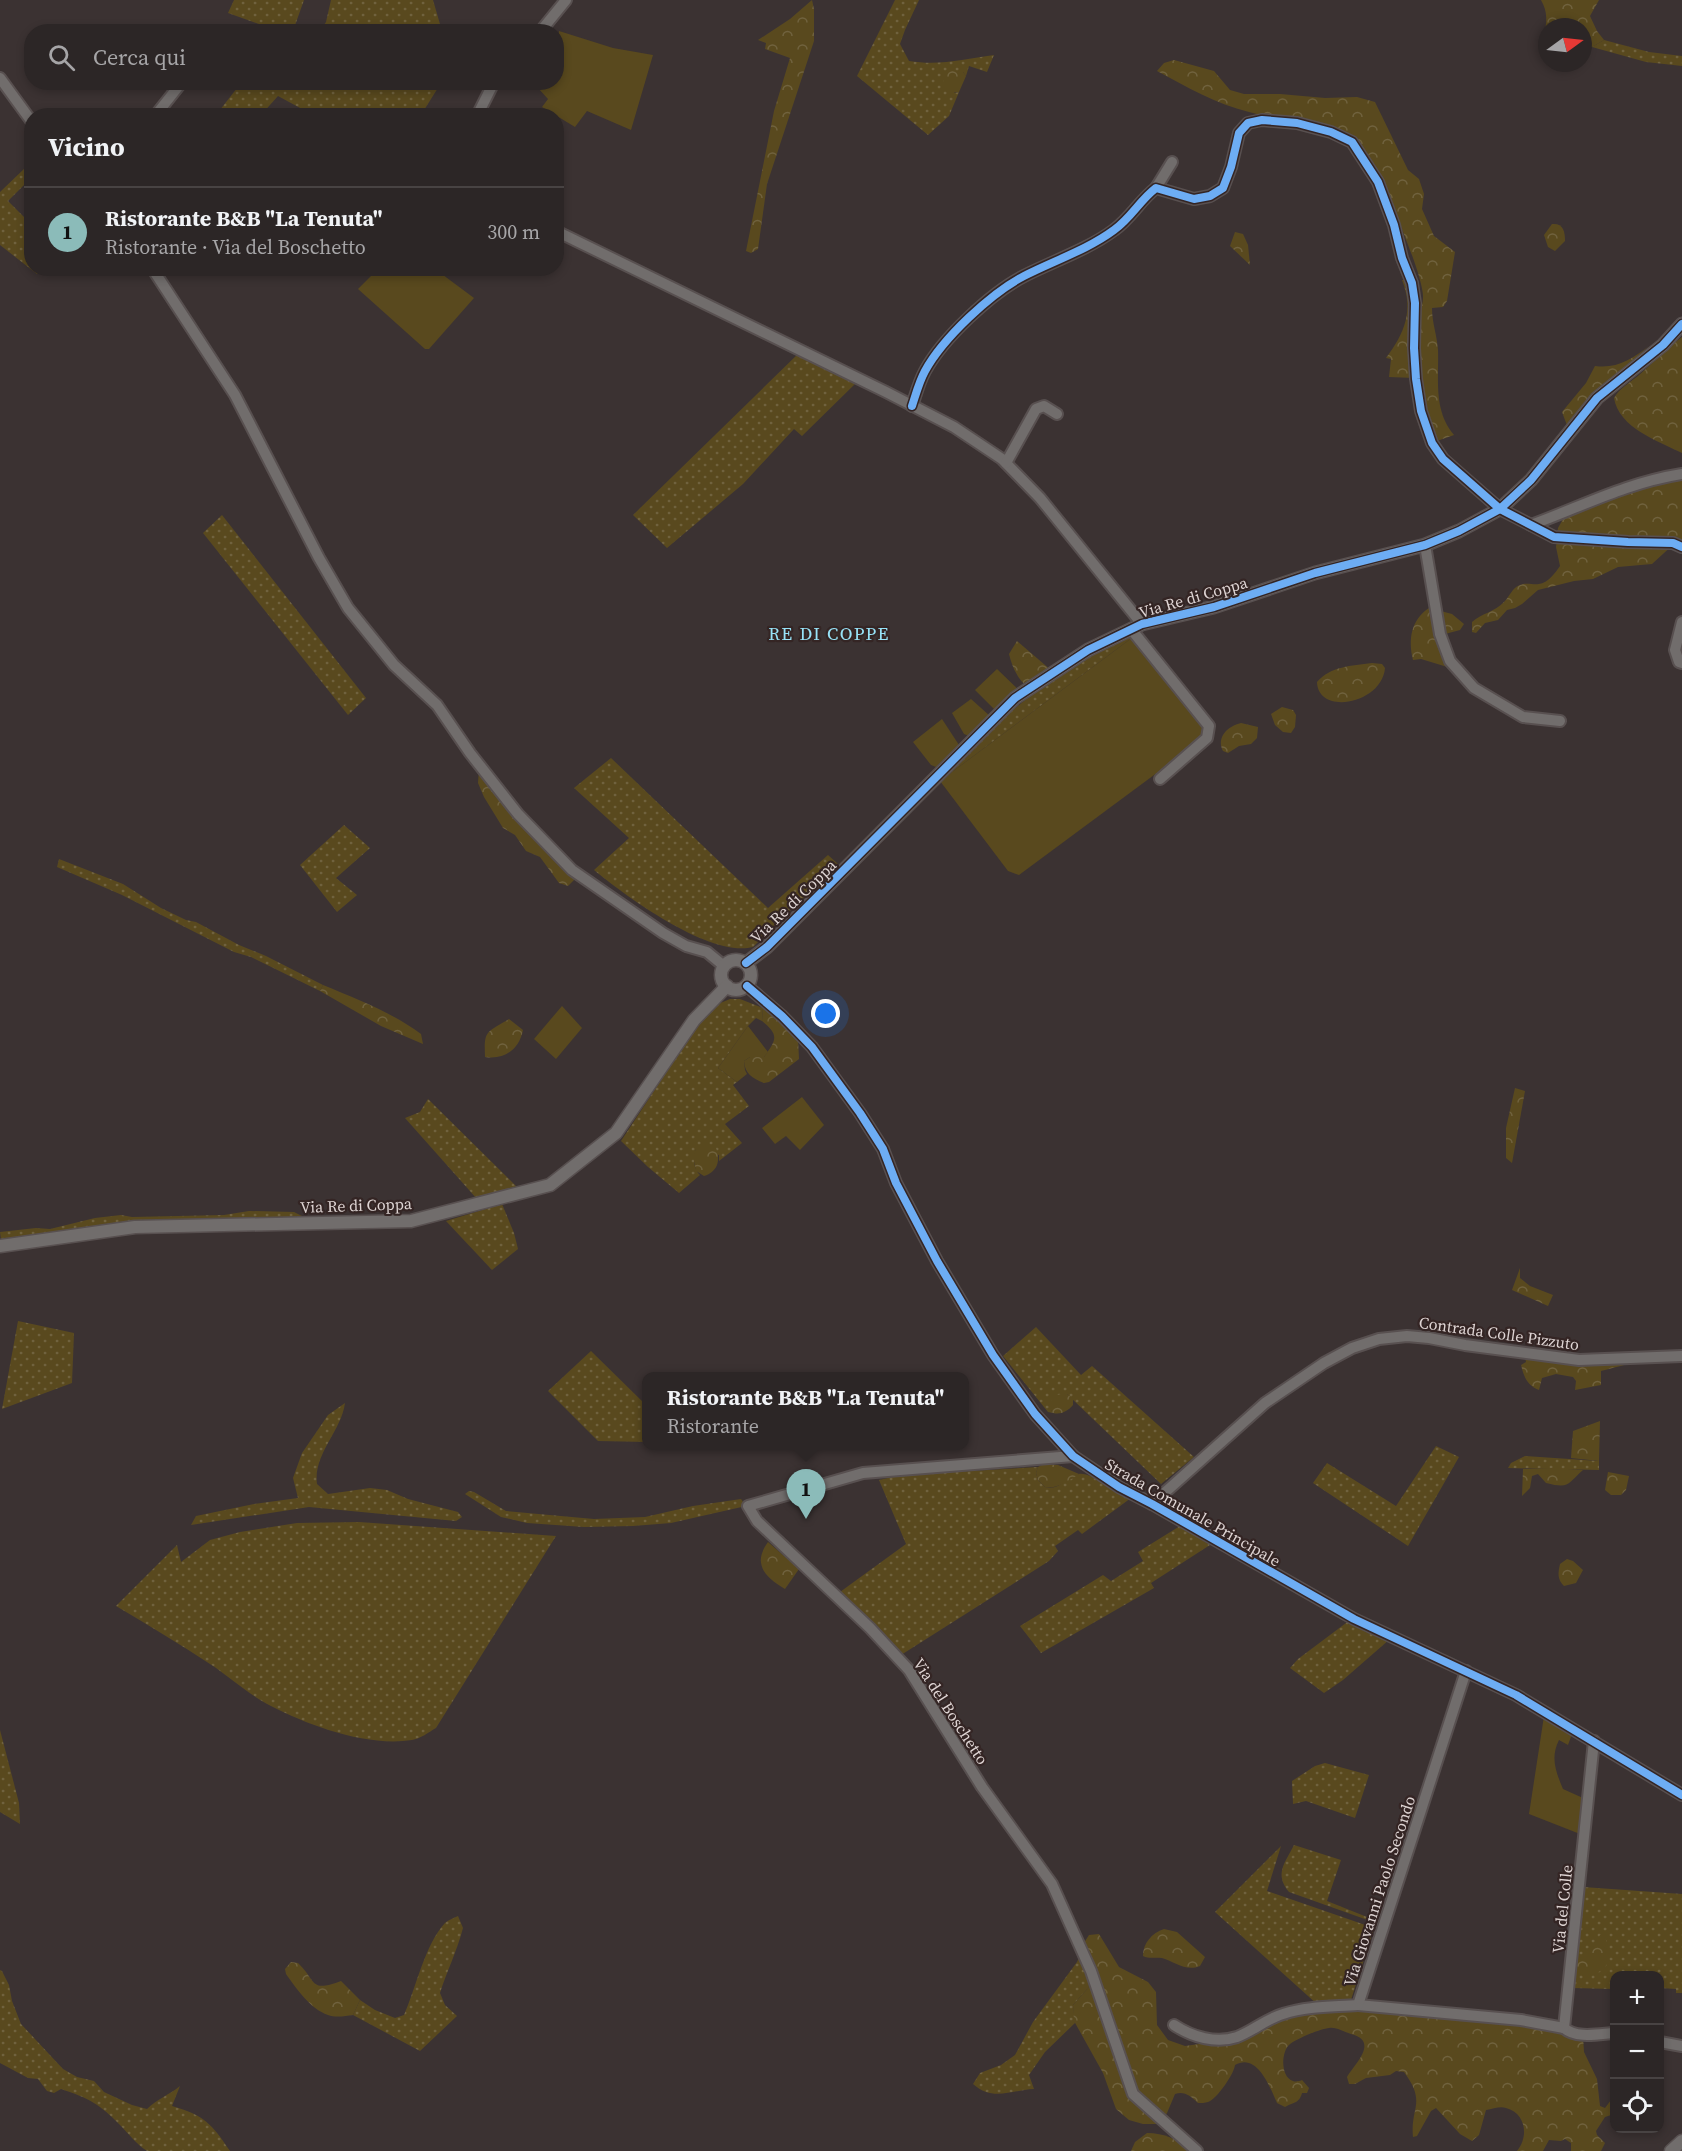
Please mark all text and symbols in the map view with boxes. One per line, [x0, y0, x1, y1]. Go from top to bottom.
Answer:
north arrow [1538, 18, 1592, 72]
search box [24, 24, 564, 90]
icon: search [45, 41, 78, 74]
text: Cerca qui [93, 42, 186, 72]
text: Vicino [48, 129, 125, 165]
text: Ristorante B&B "La Tenuta" [105, 203, 383, 233]
text: 1 [62, 218, 73, 246]
text: 300 m [487, 218, 540, 246]
text: Ristorante · Via del Boschetto [105, 233, 366, 261]
street label: Via Re di Coppa [1136, 571, 1251, 623]
district label: RE DI COPPE [768, 621, 890, 646]
street label: Via Re di Coppa [745, 854, 842, 948]
your location [811, 999, 840, 1028]
street label: Via Re di Coppa [300, 1192, 413, 1218]
street label: Contrada Colle Pizzuto [1417, 1311, 1581, 1355]
popup [642, 1372, 969, 1450]
text: Ristorante B&B "La Tenuta" [667, 1382, 944, 1412]
text: Ristorante [667, 1412, 759, 1440]
street label: Strada Comunale Principale [1101, 1453, 1285, 1571]
pin: 1 [786, 1470, 826, 1519]
street label: Via del Boschetto [908, 1653, 994, 1769]
street label: Via Giovanni Paolo Secondo [1338, 1793, 1420, 1989]
street label: Via del Colle [1546, 1864, 1578, 1954]
map controls [1610, 1971, 1664, 2133]
button: + [1610, 1971, 1664, 2025]
button: − [1610, 2025, 1664, 2079]
button: locate [1610, 2079, 1664, 2133]

